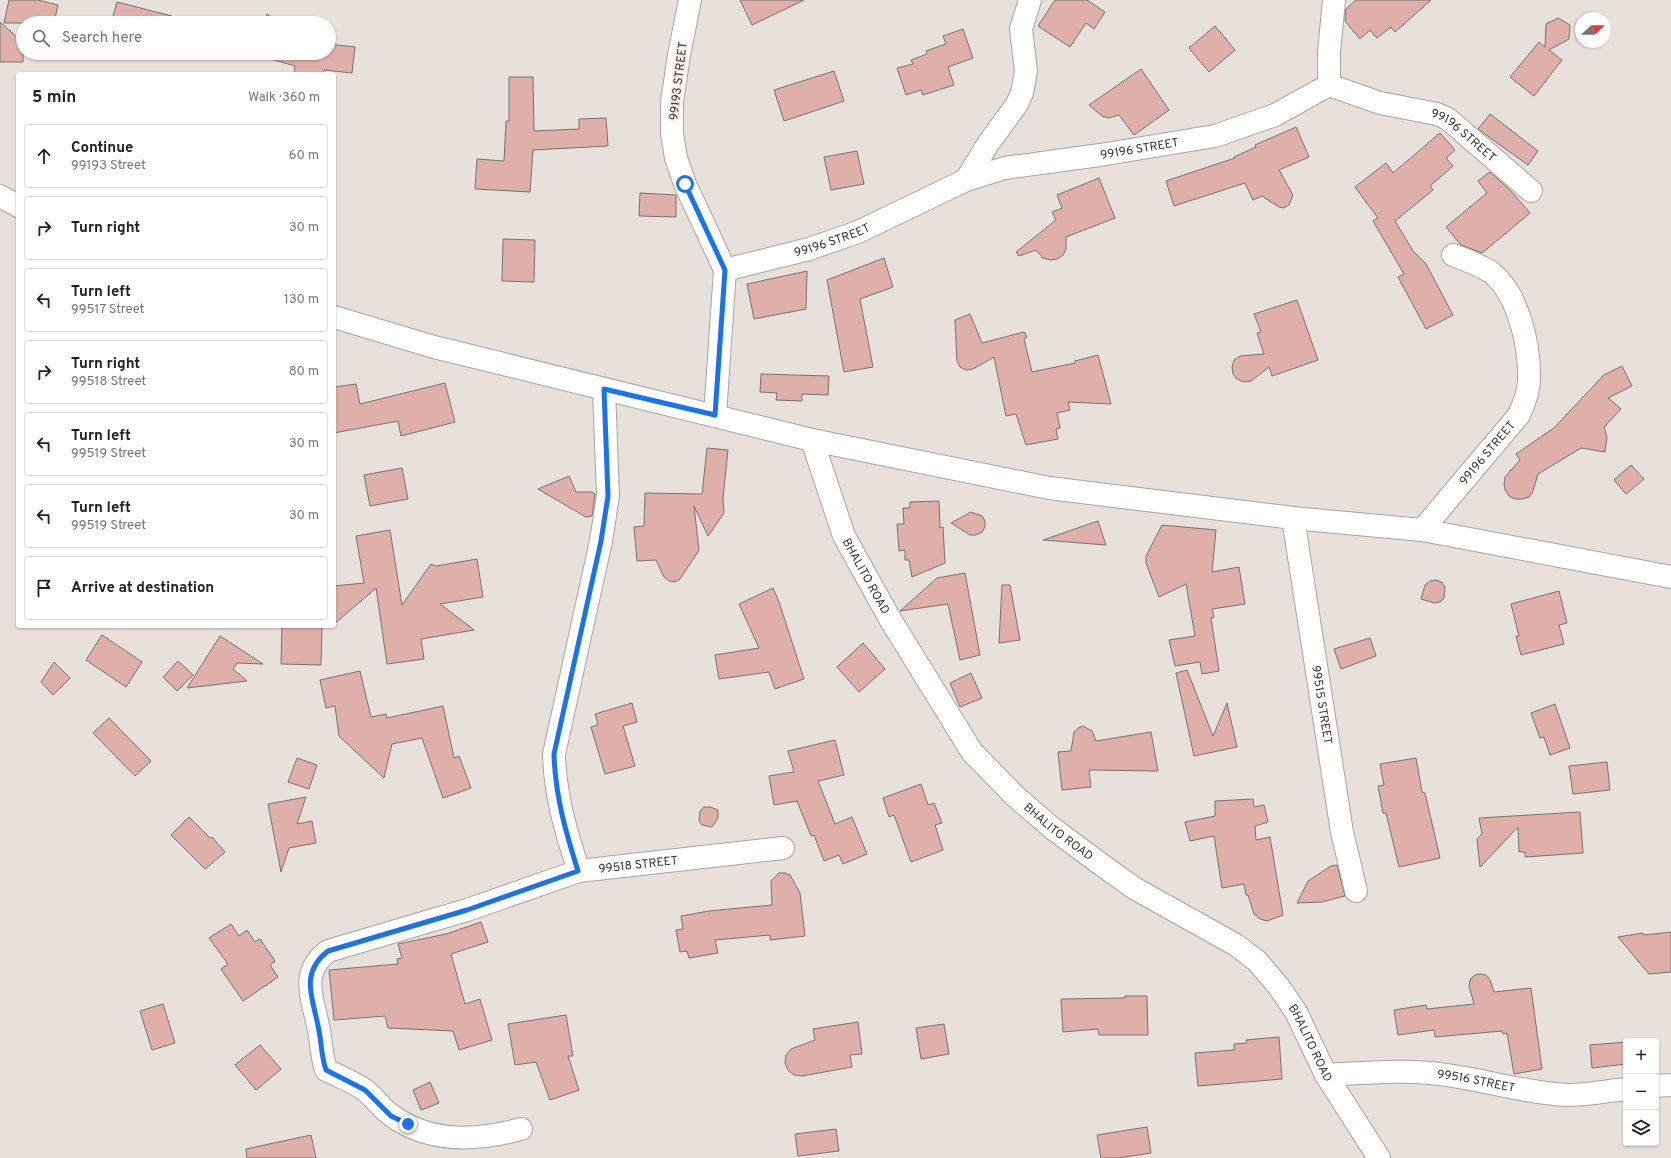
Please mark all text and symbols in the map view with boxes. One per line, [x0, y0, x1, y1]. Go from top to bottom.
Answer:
north arrow [1575, 12, 1611, 48]
search box [16, 16, 336, 60]
icon: search [30, 27, 52, 49]
text: Search here [62, 29, 142, 48]
street label: 99193 STREET [666, 41, 692, 121]
text: 5 min [32, 87, 76, 109]
text: Walk · 360 m [248, 90, 320, 106]
street label: 99196 STREET [1430, 106, 1499, 166]
street label: 99196 STREET [1099, 135, 1180, 164]
text: Continue [71, 139, 133, 158]
icon: ahead [33, 145, 55, 167]
text: 60 m [289, 148, 319, 164]
text: 99193 Street [71, 158, 146, 174]
route start [676, 175, 694, 193]
icon: right [33, 217, 55, 239]
text: Turn right [71, 219, 140, 238]
text: 30 m [289, 220, 319, 236]
street label: 99196 STREET [793, 220, 873, 261]
text: Turn left [71, 283, 131, 302]
icon: left [33, 289, 55, 311]
text: 130 m [284, 292, 319, 308]
text: 99517 Street [71, 302, 145, 318]
text: Turn right [71, 355, 140, 374]
icon: right [33, 361, 55, 383]
text: 80 m [289, 364, 319, 380]
text: 99518 Street [71, 374, 146, 390]
street label: 99196 STREET [1456, 418, 1520, 489]
text: Turn left [71, 427, 131, 446]
icon: left [33, 433, 55, 455]
text: 30 m [289, 436, 319, 452]
text: 99519 Street [71, 446, 146, 462]
text: Turn left [71, 499, 131, 518]
icon: left [33, 505, 55, 527]
text: 30 m [289, 508, 319, 524]
text: 99519 Street [71, 518, 146, 534]
street label: BHALITO ROAD [838, 536, 893, 617]
icon: arrive [33, 577, 55, 599]
text: Arrive at destination [71, 579, 214, 598]
street label: 99515 STREET [1307, 664, 1335, 746]
street label: BHALITO ROAD [1020, 800, 1096, 865]
street label: 99518 STREET [598, 853, 679, 878]
street label: BHALITO ROAD [1284, 1001, 1335, 1085]
map controls [1623, 1038, 1659, 1146]
button: + [1623, 1038, 1659, 1074]
street label: 99516 STREET [1436, 1067, 1517, 1097]
button: − [1623, 1074, 1659, 1110]
button: layers [1623, 1110, 1659, 1146]
route end [399, 1115, 417, 1133]

